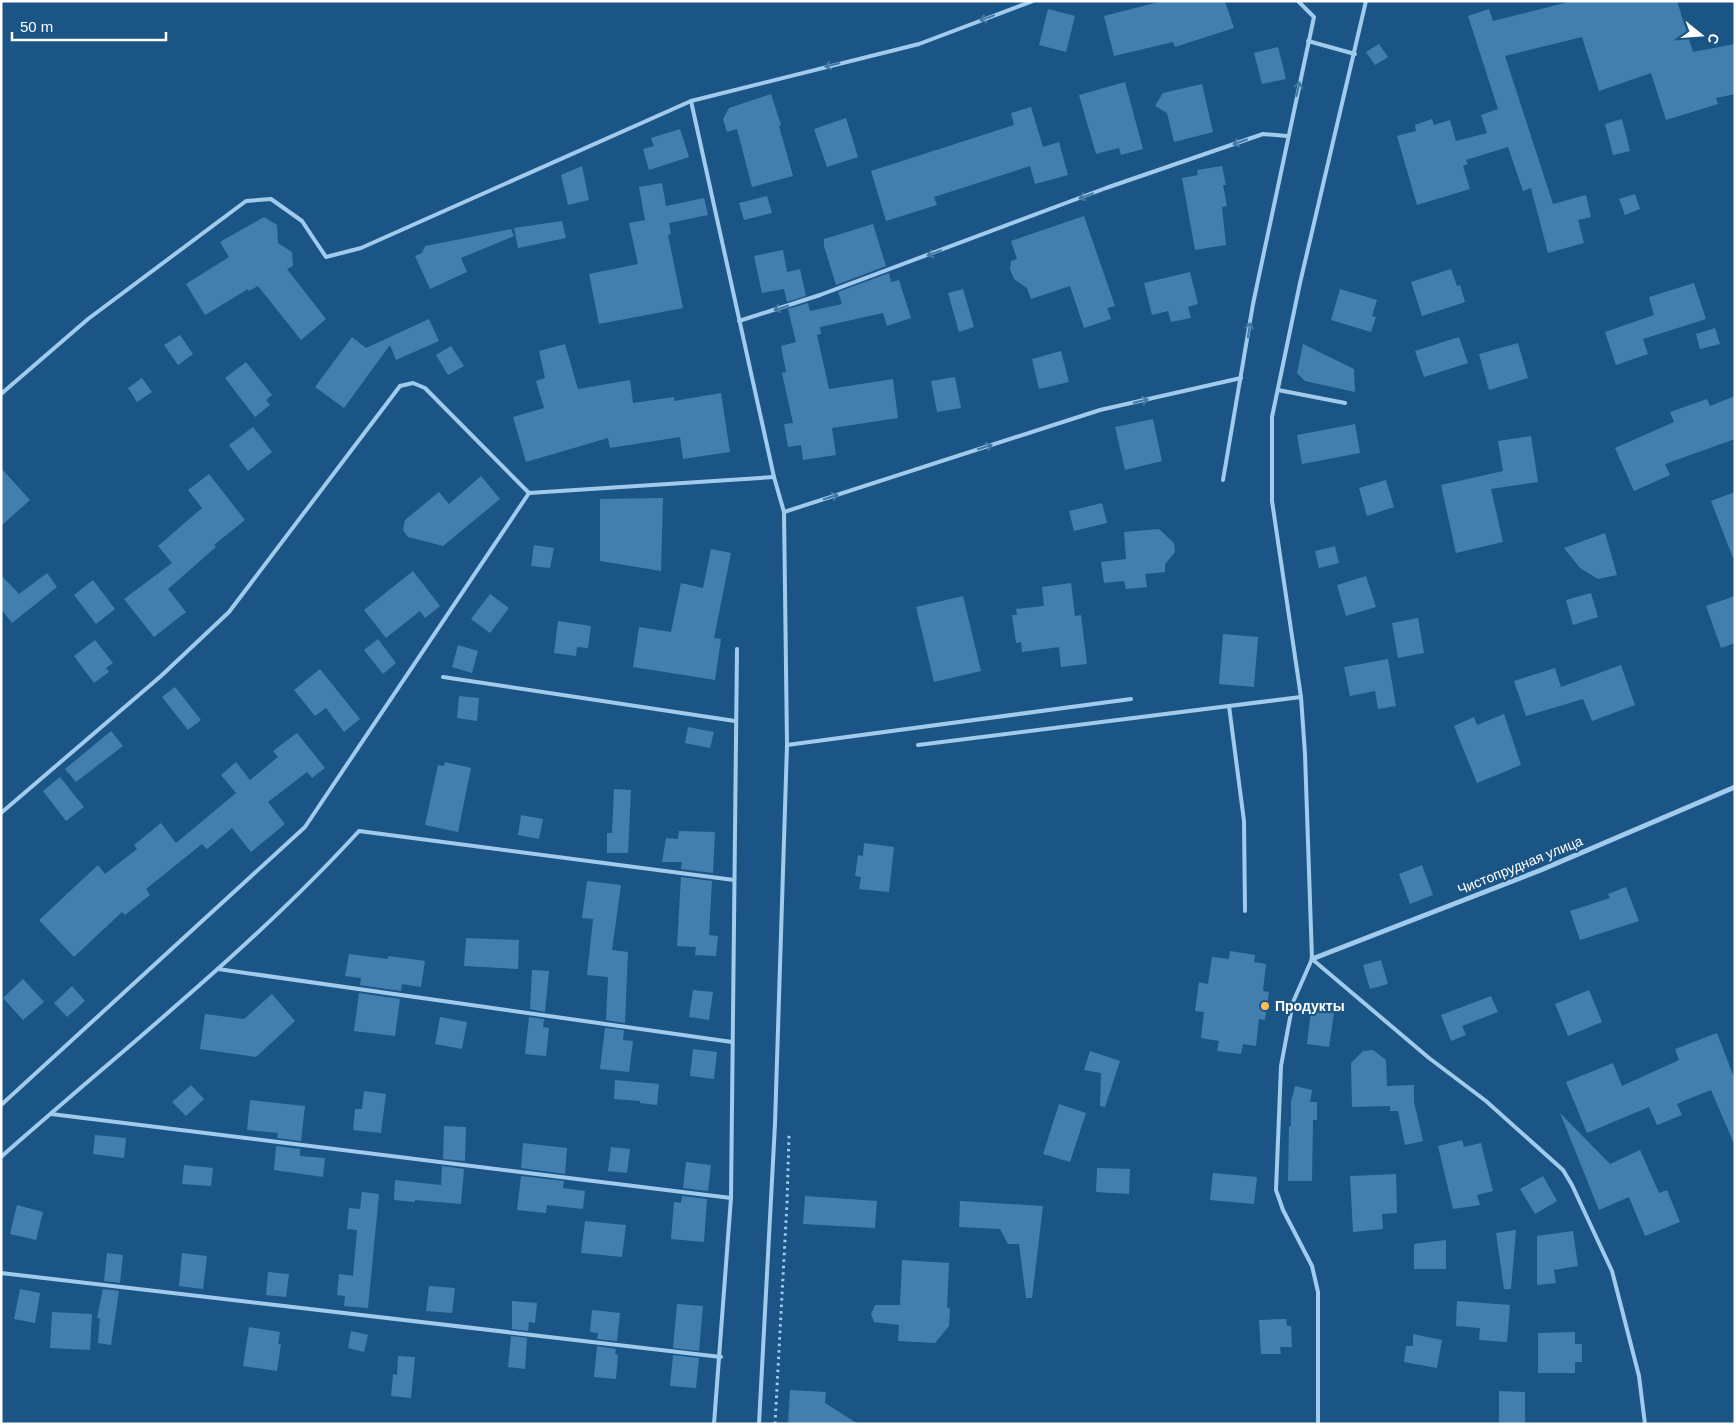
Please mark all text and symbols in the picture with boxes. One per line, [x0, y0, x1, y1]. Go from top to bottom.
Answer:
scale bar [12, 10, 166, 42]
north arrow [1676, 10, 1726, 60]
one-way arrow [980, 14, 995, 23]
text: 50 m [20, 18, 53, 35]
text: С [1704, 32, 1723, 46]
one-way arrow [825, 61, 841, 71]
one-way arrow [1294, 81, 1303, 97]
one-way arrow [1232, 138, 1248, 147]
one-way arrow [1079, 192, 1095, 201]
one-way arrow [927, 249, 942, 258]
one-way arrow [774, 303, 790, 313]
one-way arrow [1244, 322, 1254, 338]
one-way arrow [1132, 396, 1148, 405]
one-way arrow [977, 442, 993, 452]
one-way arrow [822, 492, 838, 502]
street label: Чистопрудная улица [1455, 832, 1585, 897]
place label: Продукты [1275, 998, 1345, 1014]
marker: Продукты [1259, 1000, 1271, 1012]

